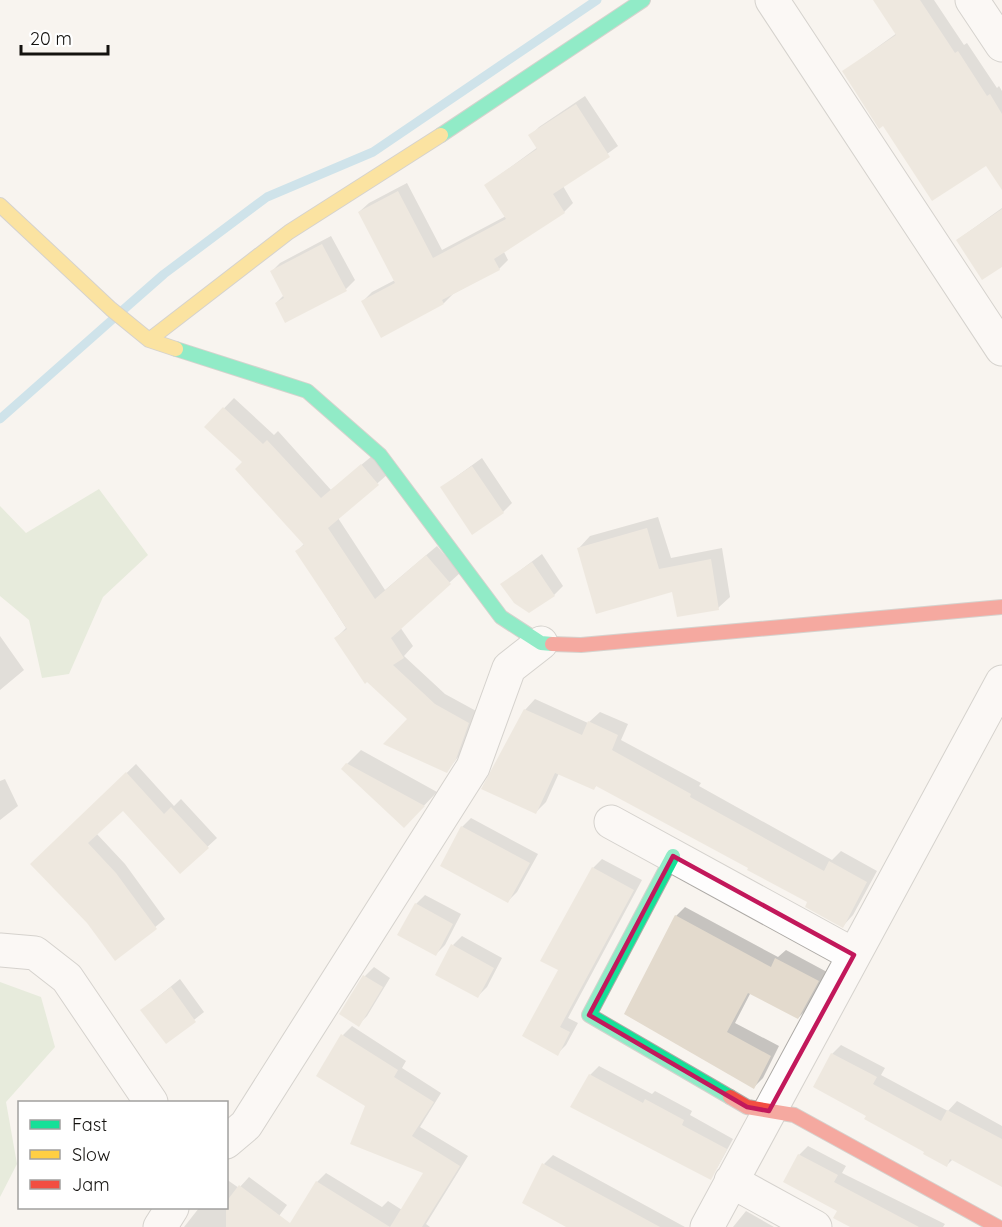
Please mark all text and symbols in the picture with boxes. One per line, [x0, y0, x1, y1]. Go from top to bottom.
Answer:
scale bar [21, 18, 108, 56]
text: 20 m [30, 27, 72, 50]
legend [18, 1101, 228, 1209]
text: Fast [72, 1113, 107, 1136]
text: Slow [72, 1143, 110, 1166]
text: Jam [72, 1173, 110, 1196]

